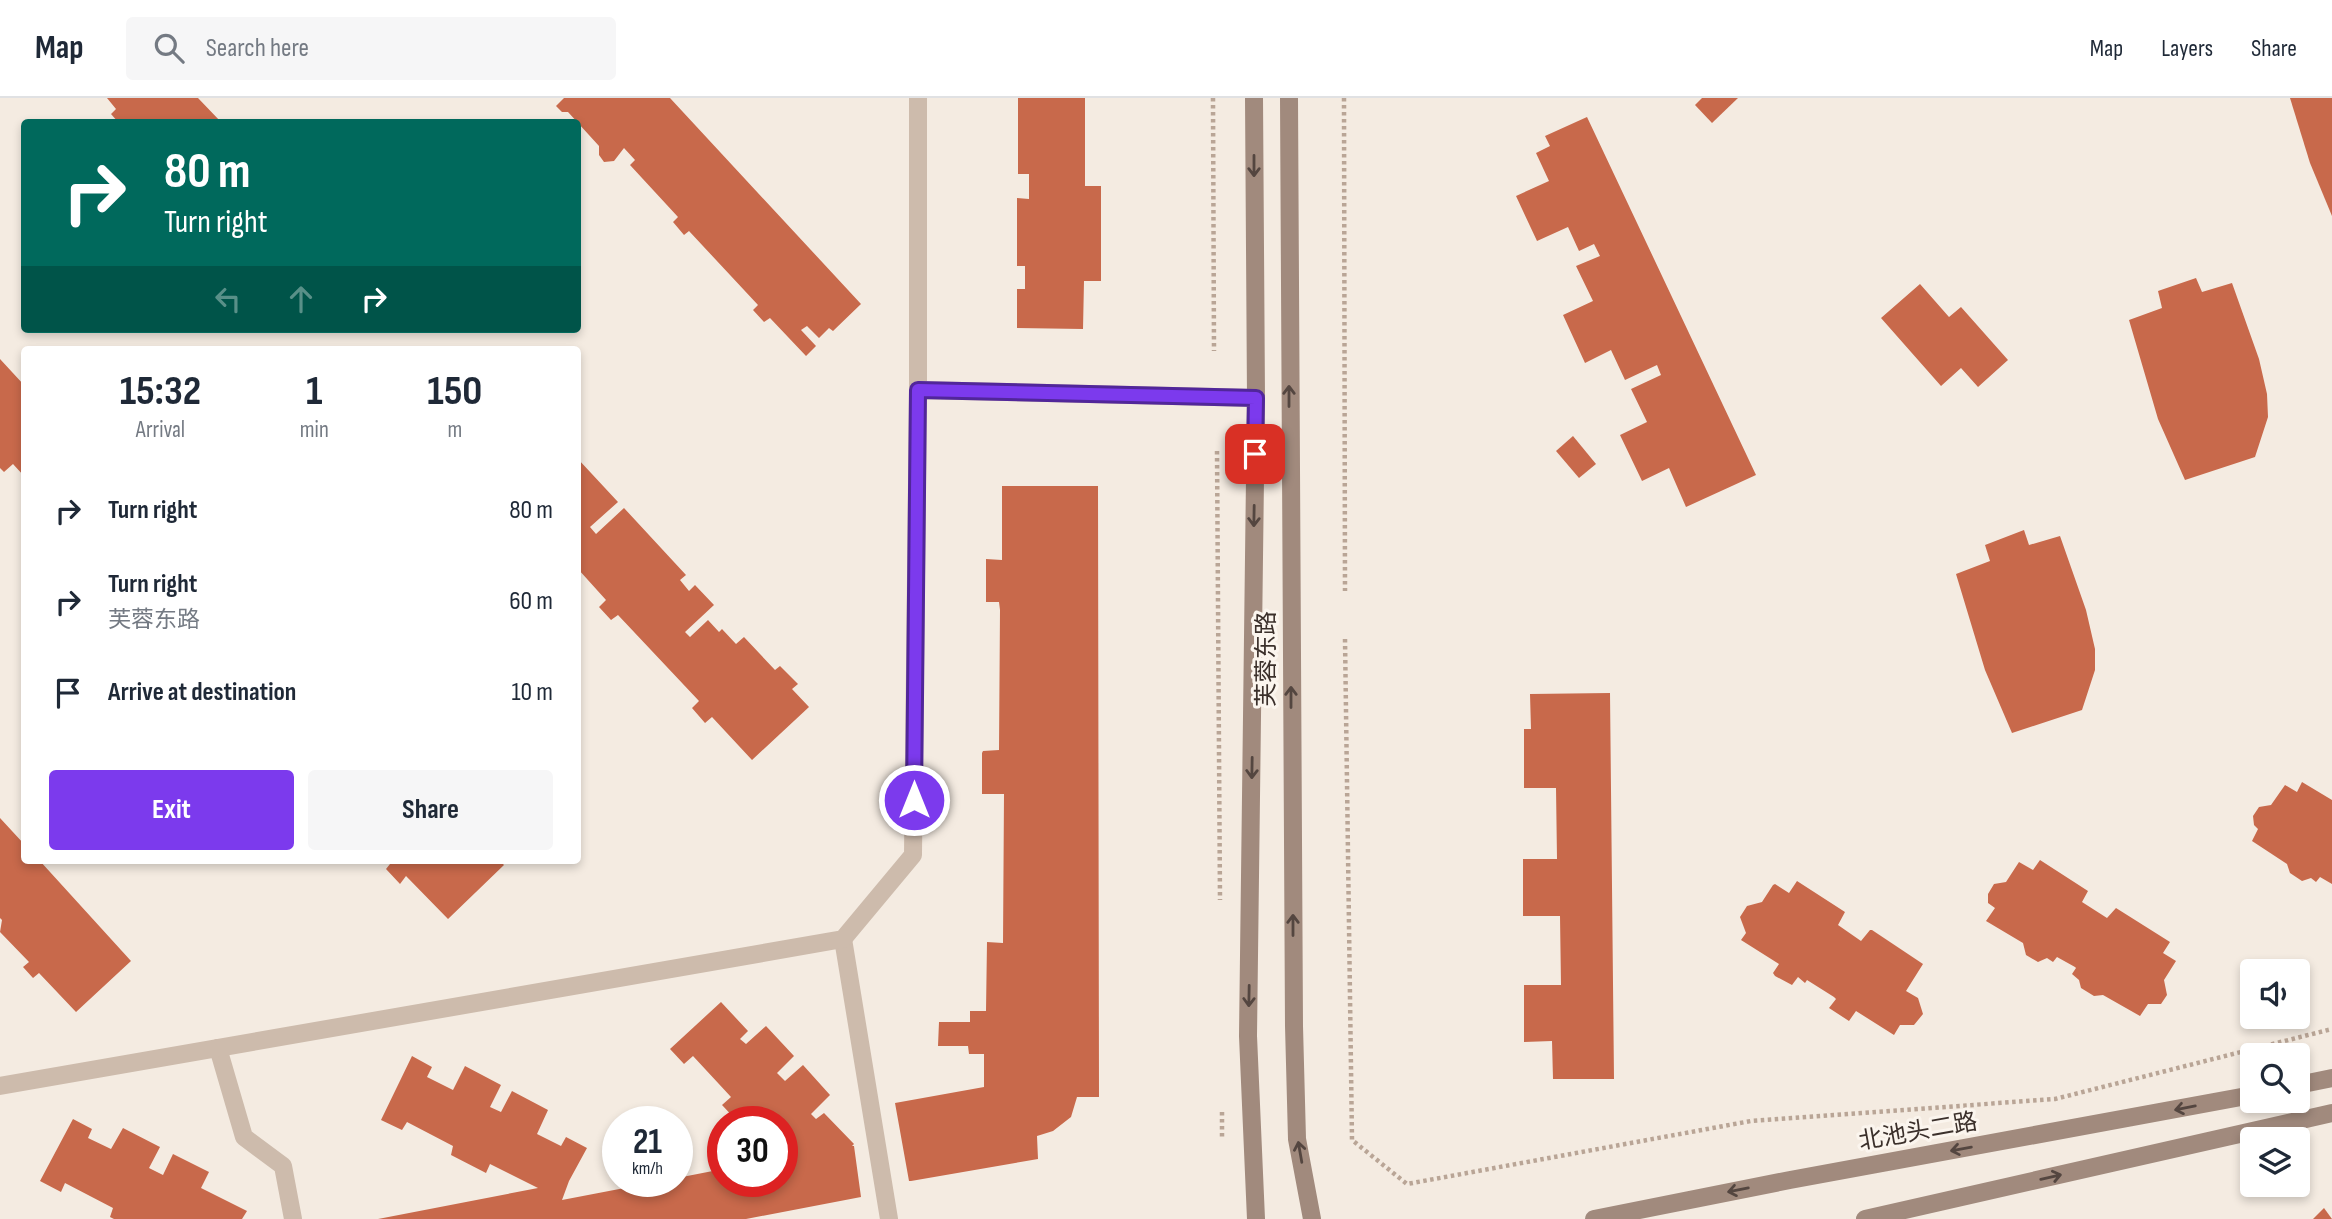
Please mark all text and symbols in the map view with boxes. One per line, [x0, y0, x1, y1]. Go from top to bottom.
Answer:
search box [126, 17, 616, 80]
text: Map [35, 28, 84, 68]
icon: search [150, 29, 188, 67]
text: Search here [206, 33, 309, 64]
text: Map [2090, 34, 2123, 63]
text: Layers [2161, 34, 2213, 63]
text: Share [2251, 34, 2297, 63]
text: 80 m [164, 143, 251, 202]
icon: right [49, 147, 140, 238]
one-way arrow [1247, 154, 1261, 177]
text: Turn right [164, 203, 268, 242]
icon: left [209, 280, 247, 318]
icon: ahead [282, 280, 320, 318]
icon: right [355, 280, 393, 318]
text: 15:32 [120, 366, 201, 417]
text: 1 [306, 366, 323, 417]
text: 150 [427, 366, 482, 417]
one-way arrow [1282, 385, 1296, 408]
text: Arrival [136, 416, 185, 444]
text: min [300, 416, 329, 444]
text: m [447, 416, 462, 444]
pin [1225, 424, 1285, 484]
icon: arrive [1236, 435, 1274, 473]
icon: right [49, 492, 87, 530]
text: Turn right [108, 495, 197, 526]
text: 80 m [509, 495, 553, 526]
one-way arrow [1247, 504, 1261, 527]
text: Turn right [108, 569, 197, 600]
icon: right [49, 583, 87, 621]
text: 60 m [509, 586, 553, 617]
text: 芙蓉东路 [108, 606, 200, 634]
street label: 芙蓉东路 [1252, 611, 1281, 707]
icon: arrive [49, 674, 87, 712]
text: Arrive at destination [108, 677, 296, 708]
text: 10 m [511, 677, 553, 708]
one-way arrow [1284, 686, 1298, 709]
one-way arrow [1245, 756, 1258, 779]
position arrow [877, 763, 951, 837]
button: Exit [49, 770, 294, 850]
button: Share [308, 770, 553, 850]
one-way arrow [1286, 913, 1300, 936]
map controls [2240, 959, 2310, 1197]
button: sound [2240, 959, 2310, 1029]
one-way arrow [1242, 984, 1256, 1007]
button: search [2240, 1043, 2310, 1113]
one-way arrow [2174, 1102, 2197, 1115]
speed limit sign: 30 [707, 1106, 798, 1197]
street label: 北池头二路 [1856, 1107, 1980, 1156]
text: 21 [633, 1121, 662, 1164]
button: layers [2240, 1127, 2310, 1197]
one-way arrow [1292, 1141, 1306, 1164]
one-way arrow [1951, 1142, 1973, 1156]
text: km/h [632, 1158, 663, 1179]
one-way arrow [2040, 1170, 2062, 1183]
one-way arrow [1727, 1184, 1750, 1198]

